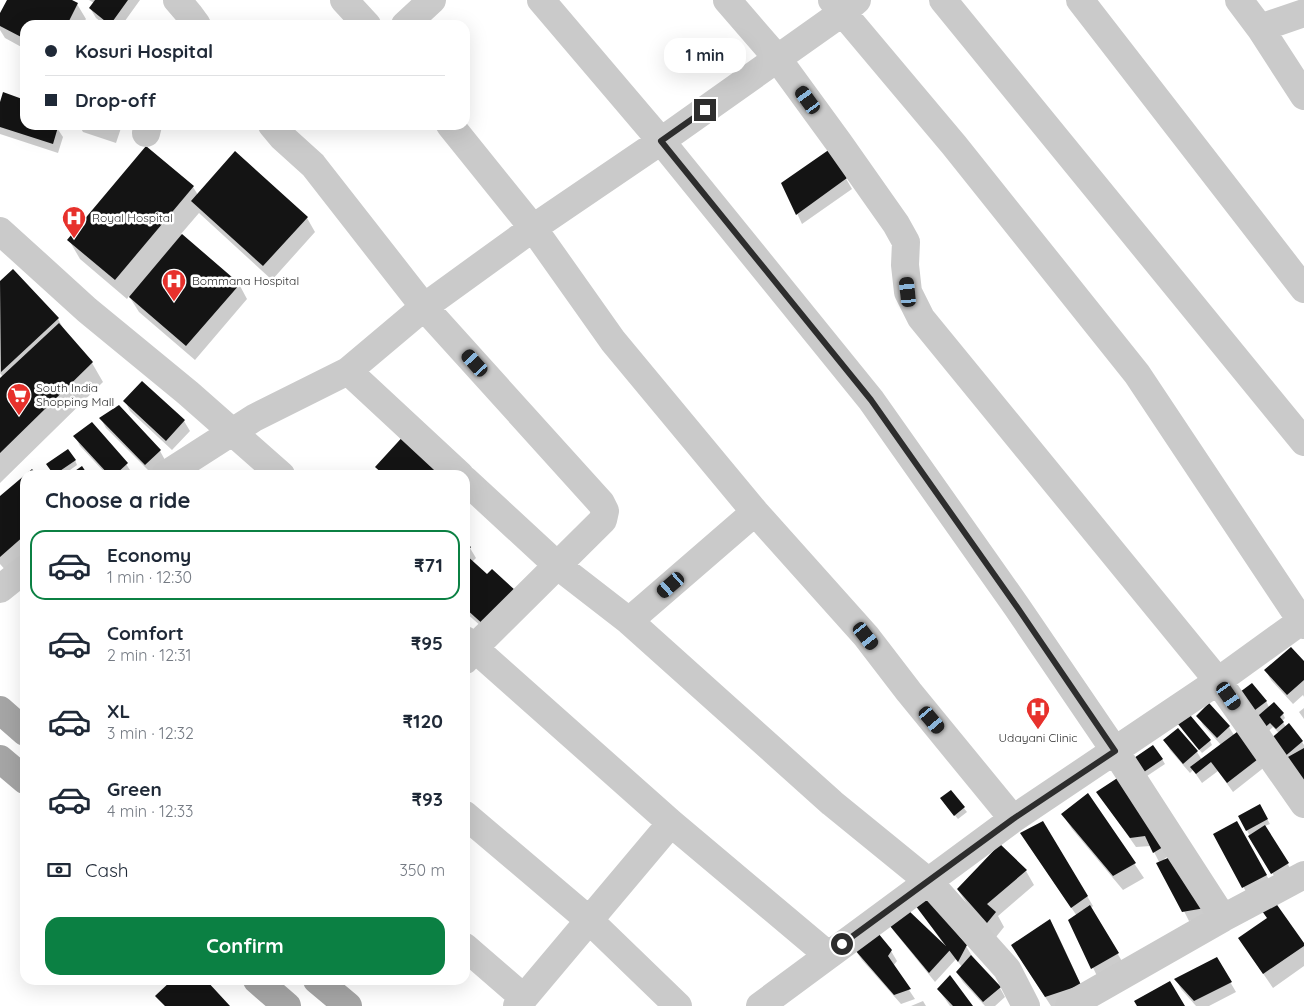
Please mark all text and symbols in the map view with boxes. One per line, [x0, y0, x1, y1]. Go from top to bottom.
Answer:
callout: 1 min [664, 38, 746, 72]
text: Kosuri Hospital [75, 39, 213, 63]
text: 1 min [686, 45, 724, 65]
car [793, 83, 822, 117]
text: Drop-off [75, 88, 156, 112]
route end [694, 99, 716, 121]
hospital icon: Royal Hospital [61, 205, 87, 239]
place label: Royal Hospital [92, 210, 173, 225]
hospital icon: Bommana Hospital [161, 268, 187, 302]
place label: Bommana Hospital [192, 273, 299, 288]
car [898, 276, 917, 308]
car [459, 347, 490, 379]
place label: South India Shopping Mall [36, 380, 114, 409]
supermarket icon: South India Shopping Mall [6, 382, 32, 416]
text: Choose a ride [45, 486, 190, 514]
icon: car [47, 543, 92, 588]
text: Economy [107, 543, 191, 567]
text: ₹71 [414, 553, 443, 577]
text: 1 min · 12:30 [107, 567, 192, 587]
car [654, 569, 687, 601]
car [850, 620, 881, 652]
icon: car [47, 621, 92, 666]
text: Comfort [107, 621, 184, 645]
text: ₹95 [411, 631, 443, 655]
text: 2 min · 12:31 [107, 645, 191, 665]
car [1214, 679, 1243, 713]
hospital icon: Udayani Clinic [1025, 696, 1051, 730]
icon: car [47, 699, 92, 744]
text: XL [107, 699, 130, 723]
car [916, 704, 947, 736]
text: ₹120 [403, 709, 443, 733]
text: 3 min · 12:32 [107, 723, 194, 743]
place label: Udayani Clinic [999, 730, 1077, 745]
icon: car [47, 777, 92, 822]
text: Green [107, 777, 162, 801]
text: ₹93 [411, 787, 443, 811]
text: 4 min · 12:33 [107, 801, 193, 821]
icon: cash [45, 856, 73, 884]
text: Cash [85, 858, 129, 882]
text: 350 m [399, 860, 445, 880]
button: Confirm [45, 917, 445, 975]
route start [831, 933, 853, 955]

